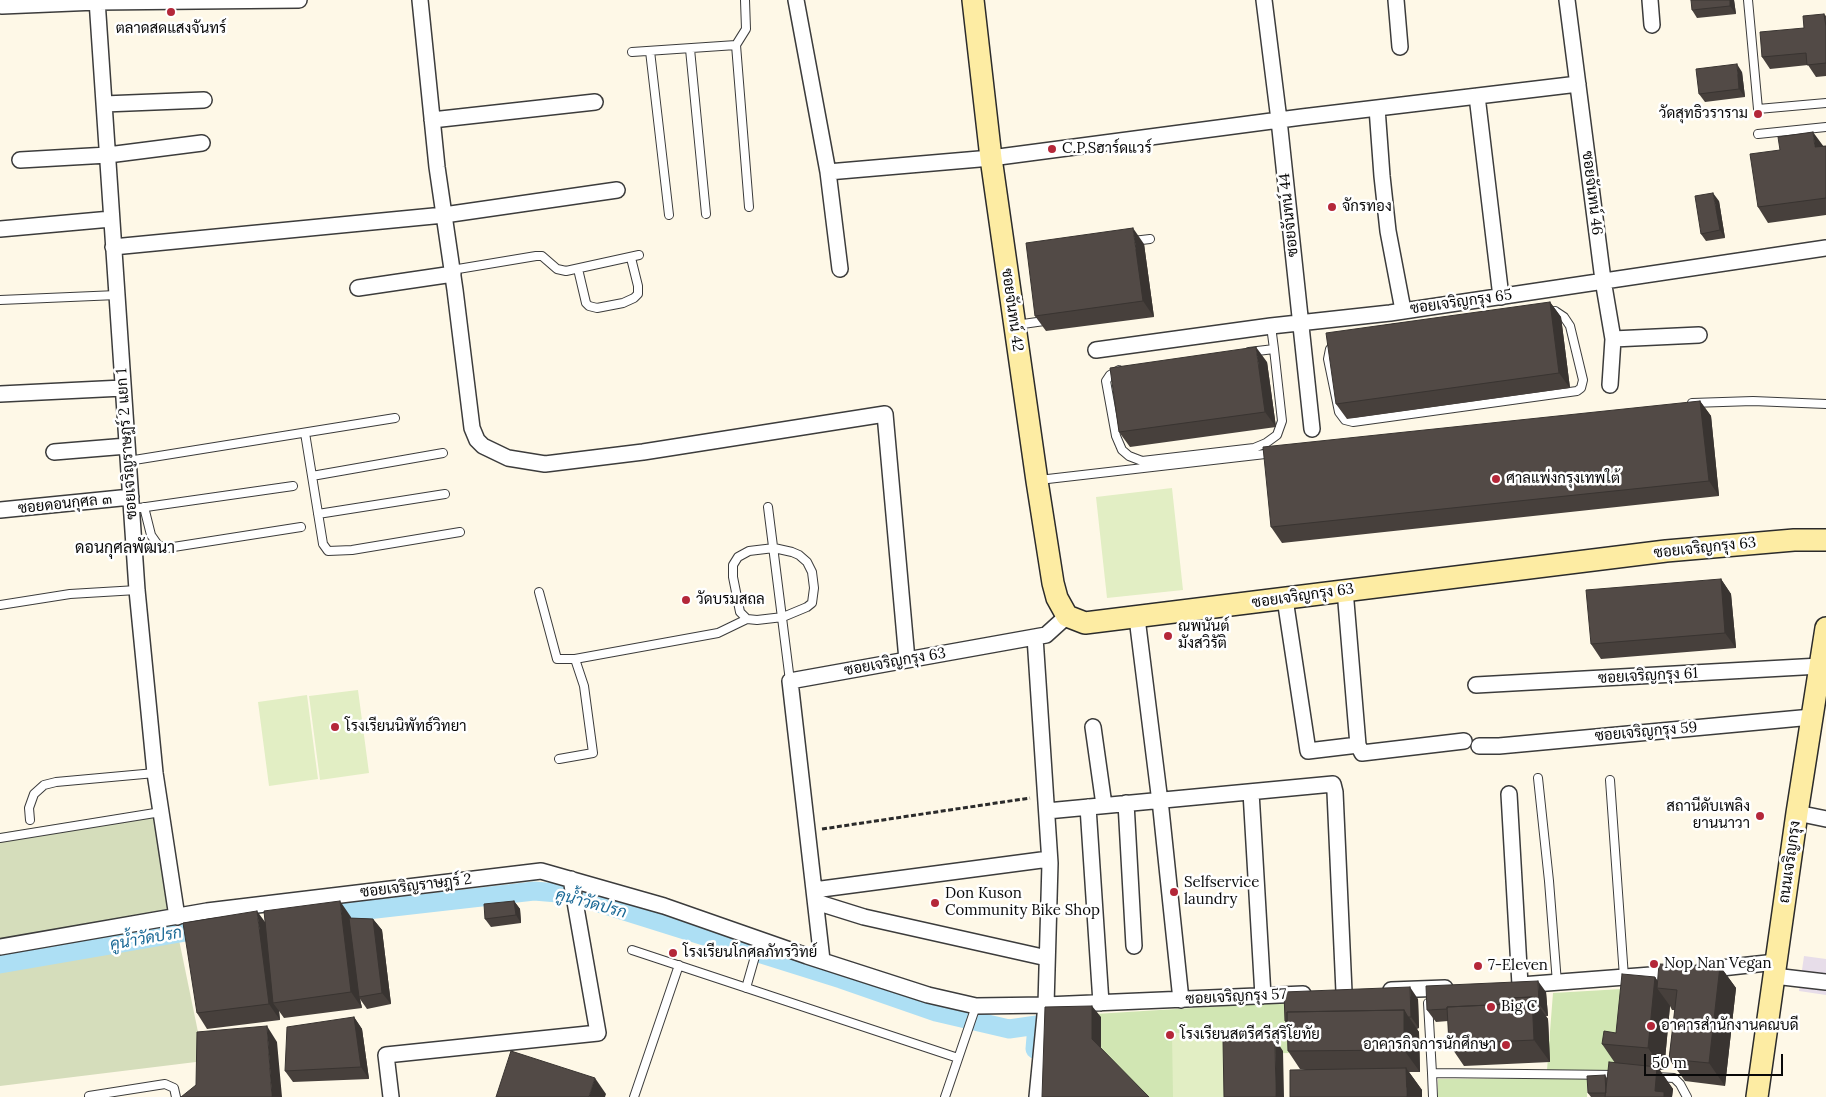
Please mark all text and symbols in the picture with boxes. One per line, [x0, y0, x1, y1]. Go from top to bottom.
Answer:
marker: ตลาดสดแสงจันทร์ [165, 6, 177, 18]
place label: ตลาดสดแสงจันทร์ [116, 20, 226, 38]
place label: วัดสุทธิวราราม [1659, 105, 1748, 123]
marker: วัดสุทธิวราราม [1752, 108, 1764, 120]
place label: C.P.Sฮาร์ดแวร์ [1062, 140, 1152, 158]
marker: C.P.Sฮาร์ดแวร์ [1046, 143, 1058, 155]
street label: ซอยจันทน์ 46 [1578, 150, 1606, 236]
street label: ซอยจันทน์ 44 [1276, 172, 1302, 258]
place label: จักรทอง [1342, 198, 1392, 216]
marker: จักรทอง [1326, 201, 1338, 213]
street label: ซอยจันทน์ 42 [997, 267, 1027, 353]
street label: ซอยเจริญกรุง 65 [1409, 286, 1513, 318]
street label: ซอยเจริญราษฎร์ 2 แยก 1 [113, 368, 141, 520]
place label: ศาลแพ่งกรุงเทพใต้ [1506, 470, 1620, 488]
marker: ศาลแพ่งกรุงเทพใต้ [1490, 473, 1502, 485]
street label: ซอยดอนกุศล ๓ [17, 490, 113, 518]
street label: ซอยเจริญกรุง 63 [1653, 534, 1757, 562]
district label: ดอนกุศลพัฒนา [75, 538, 175, 558]
street label: ซอยเจริญกรุง 63 [1251, 580, 1355, 612]
place label: วัดบรมสถล [696, 591, 765, 609]
marker: วัดบรมสถล [680, 594, 692, 606]
place label: ณพนันต์ มังสวิรัติ [1178, 618, 1229, 653]
marker: ณพนันต์ มังสวิรัติ [1162, 630, 1174, 642]
street label: ซอยเจริญกรุง 63 [843, 644, 947, 680]
street label: ซอยเจริญกรุง 61 [1598, 664, 1698, 688]
place label: โรงเรียนนิพัทธ์วิทยา [345, 718, 467, 736]
street label: ซอยเจริญกรุง 59 [1594, 719, 1698, 745]
marker: โรงเรียนนิพัทธ์วิทยา [329, 721, 341, 733]
place label: สถานีดับเพลิง ยานนาวา [1666, 798, 1750, 833]
marker: สถานีดับเพลิง ยานนาวา [1754, 810, 1766, 822]
street label: ถนนเจริญกรุง [1775, 820, 1805, 904]
street label: ซอยเจริญราษฎร์ 2 [359, 870, 473, 902]
place label: Selfservice laundry [1184, 874, 1259, 909]
water label: คูน้ำวัดปรก [553, 885, 629, 923]
place label: Don Kuson Community Bike Shop [945, 885, 1100, 920]
marker: Selfservice laundry [1168, 886, 1180, 898]
marker: Don Kuson Community Bike Shop [929, 897, 941, 909]
water label: คูน้ำวัดปรก [109, 923, 183, 955]
place label: โรงเรียนโกศลภัทรวิทย์ [683, 944, 817, 962]
marker: โรงเรียนโกศลภัทรวิทย์ [667, 947, 679, 959]
place label: Nop Nan Vegan [1664, 955, 1772, 973]
place label: 7-Eleven [1488, 957, 1548, 975]
marker: Nop Nan Vegan [1648, 958, 1660, 970]
marker: 7-Eleven [1472, 960, 1484, 972]
street label: ซอยเจริญกรุง 57 [1185, 985, 1287, 1009]
place label: Big C [1501, 998, 1537, 1016]
marker: Big C [1485, 1001, 1497, 1013]
place label: อาคารสำนักงานคณบดี [1661, 1017, 1799, 1035]
marker: อาคารสำนักงานคณบดี [1645, 1020, 1657, 1032]
place label: โรงเรียนสตรีศรีสุริโยทัย [1180, 1026, 1320, 1044]
marker: โรงเรียนสตรีศรีสุริโยทัย [1164, 1029, 1176, 1041]
place label: อาคารกิจการนักศึกษา [1363, 1036, 1496, 1054]
marker: อาคารกิจการนักศึกษา [1500, 1039, 1512, 1051]
scale bar [1646, 1044, 1785, 1076]
text: 50 m [1652, 1053, 1687, 1072]

